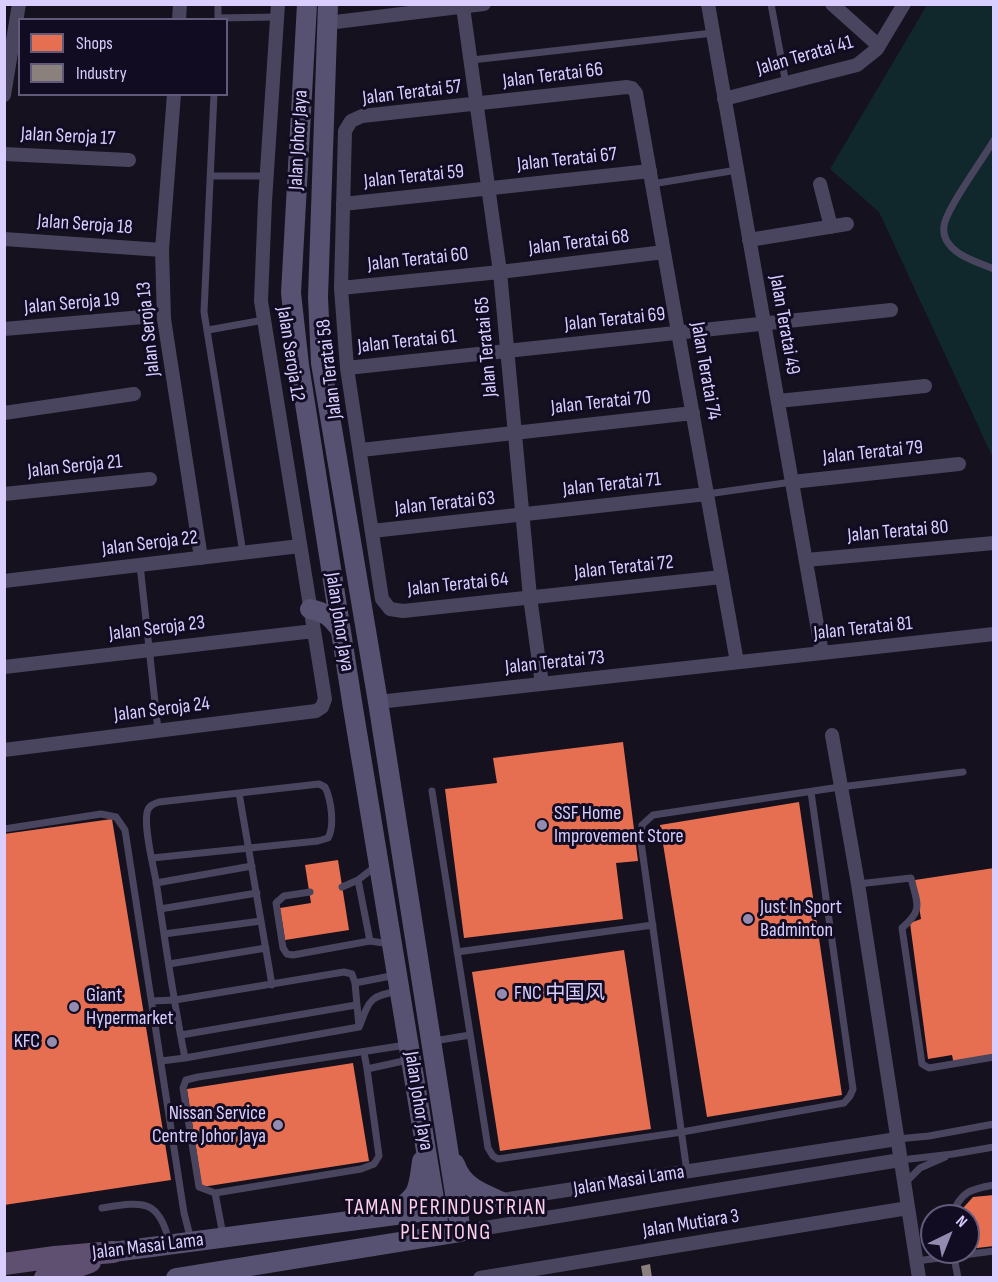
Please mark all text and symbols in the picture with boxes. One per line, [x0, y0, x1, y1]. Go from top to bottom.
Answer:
legend [18, 18, 228, 96]
street label: Jalan Teratai 41 [754, 31, 856, 81]
text: Shops [76, 33, 113, 54]
street label: Jalan Teratai 66 [501, 58, 605, 94]
text: Industry [76, 63, 127, 84]
street label: Jalan Teratai 57 [361, 75, 463, 111]
street label: Jalan Johor Jaya [284, 89, 314, 191]
street label: Jalan Seroja 17 [20, 123, 116, 151]
street label: Jalan Teratai 67 [516, 143, 618, 177]
street label: Jalan Teratai 59 [363, 160, 465, 194]
street label: Jalan Seroja 18 [37, 210, 133, 240]
street label: Jalan Teratai 68 [527, 225, 631, 261]
street label: Jalan Teratai 60 [366, 243, 470, 277]
street label: Jalan Teratai 49 [763, 273, 805, 377]
street label: Jalan Seroja 13 [132, 280, 166, 378]
street label: Jalan Seroja 19 [23, 288, 121, 320]
street label: Jalan Teratai 65 [471, 296, 503, 398]
street label: Jalan Teratai 69 [564, 303, 666, 337]
street label: Jalan Seroja 12 [271, 305, 309, 403]
street label: Jalan Teratai 58 [312, 318, 348, 420]
street label: Jalan Teratai 74 [685, 320, 725, 422]
street label: Jalan Teratai 61 [356, 325, 458, 359]
street label: Jalan Teratai 70 [550, 386, 652, 420]
street label: Jalan Teratai 79 [822, 436, 924, 470]
street label: Jalan Seroja 21 [26, 450, 124, 484]
street label: Jalan Teratai 71 [562, 468, 662, 502]
street label: Jalan Teratai 63 [394, 487, 496, 521]
street label: Jalan Teratai 80 [847, 516, 949, 548]
street label: Jalan Seroja 22 [101, 526, 199, 562]
street label: Jalan Teratai 72 [573, 551, 675, 585]
street label: Jalan Teratai 64 [407, 568, 509, 602]
street label: Jalan Johor Jaya [319, 571, 359, 673]
street label: Jalan Seroja 23 [108, 611, 206, 647]
street label: Jalan Teratai 81 [812, 612, 914, 646]
street label: Jalan Teratai 73 [504, 646, 606, 680]
street label: Jalan Seroja 24 [113, 692, 211, 728]
place label: SSF Home Improvement Store [554, 802, 683, 849]
marker: SSF Home Improvement Store [535, 818, 549, 832]
place label: Just In Sport Badminton [760, 896, 842, 943]
marker: Just In Sport Badminton [741, 912, 755, 926]
place label: FNC 中国风 [514, 982, 605, 1006]
place label: Giant Hypermarket [86, 984, 174, 1031]
marker: FNC 中国风 [495, 987, 509, 1001]
marker: Giant Hypermarket [67, 1000, 81, 1014]
place label: KFC [14, 1030, 40, 1054]
marker: KFC [45, 1035, 59, 1049]
street label: Jalan Johor Jaya [398, 1050, 438, 1152]
place label: Nissan Service Centre Johor Jaya [152, 1102, 266, 1149]
marker: Nissan Service Centre Johor Jaya [271, 1118, 285, 1132]
street label: Jalan Masai Lama [572, 1160, 686, 1202]
district label: TAMAN PERINDUSTRIAN PLENTONG [345, 1195, 547, 1246]
north arrow [920, 1204, 980, 1264]
street label: Jalan Mutiara 3 [641, 1205, 741, 1243]
text: N [952, 1212, 971, 1232]
street label: Jalan Masai Lama [91, 1228, 205, 1266]

